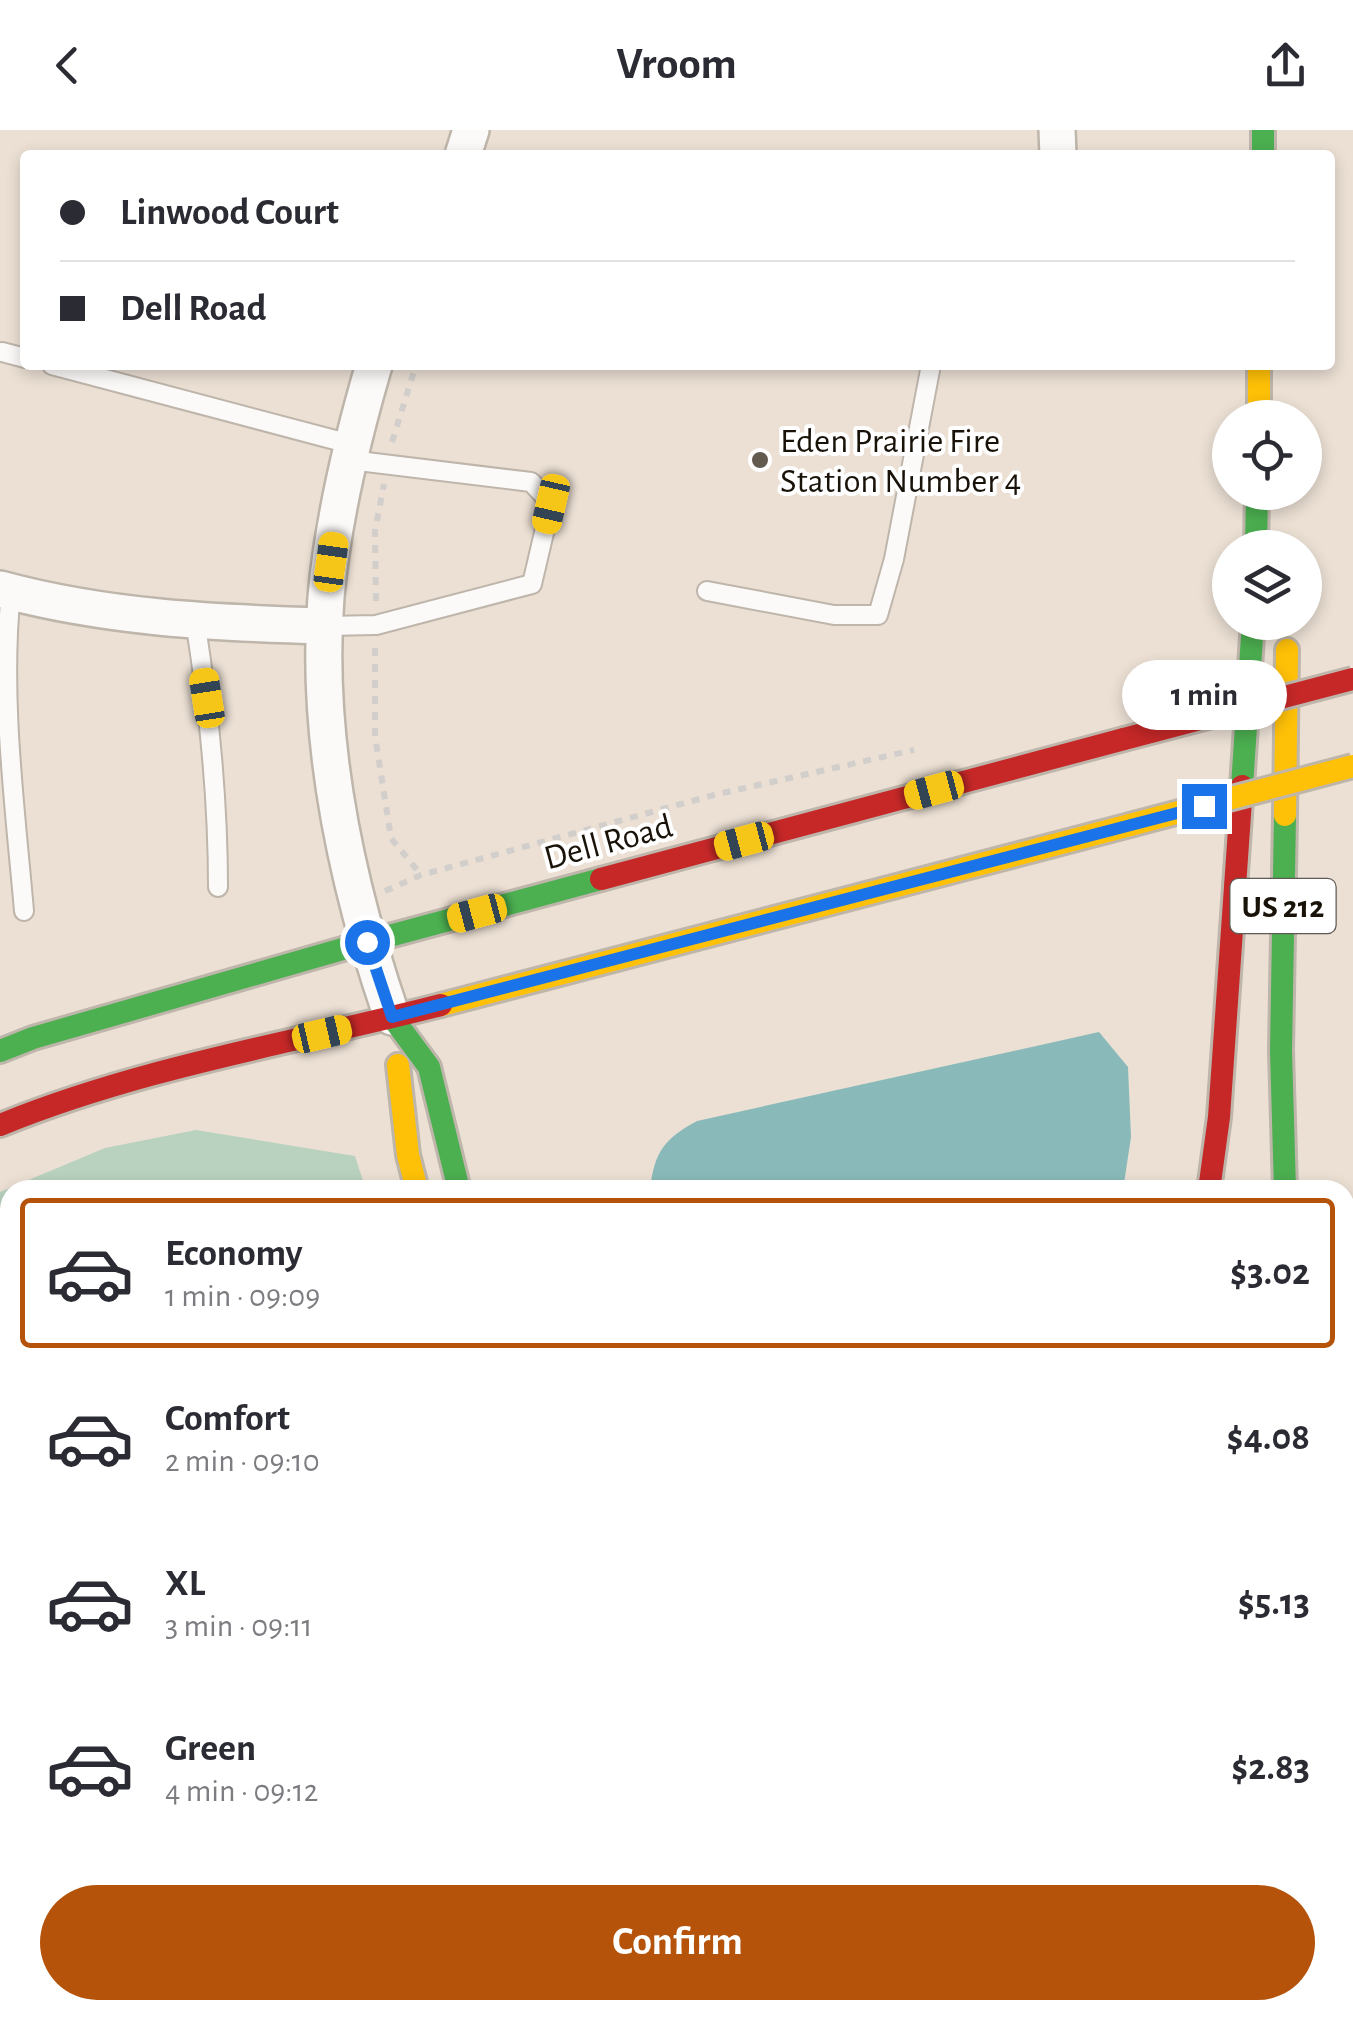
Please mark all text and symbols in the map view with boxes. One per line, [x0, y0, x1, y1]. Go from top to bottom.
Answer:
icon: back [40, 38, 95, 93]
icon: share [1258, 38, 1313, 93]
text: Vroom [616, 42, 737, 87]
text: Linwood Court [120, 194, 339, 232]
text: Dell Road [120, 290, 266, 328]
map controls [1212, 400, 1322, 640]
button: locate [1212, 400, 1322, 510]
place label: Eden Prairie Fire Station Number 4 [780, 424, 1021, 499]
marker: Eden Prairie Fire Station Number 4 [749, 449, 771, 471]
car [530, 471, 572, 537]
car [312, 530, 350, 594]
button: layers [1212, 530, 1322, 640]
callout: 1 min [1122, 661, 1286, 731]
car [187, 666, 227, 730]
text: 1 min [1171, 679, 1238, 711]
car [901, 768, 967, 812]
route end [1182, 784, 1227, 829]
street label: Dell Road [540, 809, 676, 876]
car [711, 819, 777, 863]
road number: US 212 [1230, 879, 1336, 933]
car [444, 891, 510, 935]
route start [345, 920, 390, 965]
car [289, 1013, 355, 1055]
icon: car [45, 1228, 135, 1318]
text: Economy [165, 1235, 303, 1273]
text: $3.02 [1230, 1254, 1310, 1292]
text: 1 min · 09:09 [165, 1280, 320, 1312]
icon: car [45, 1393, 135, 1483]
text: Comfort [165, 1400, 290, 1438]
text: $4.08 [1227, 1419, 1310, 1457]
text: 2 min · 09:10 [165, 1445, 320, 1477]
icon: car [45, 1558, 135, 1648]
text: XL [165, 1565, 205, 1603]
text: $5.13 [1238, 1584, 1310, 1622]
text: 3 min · 09:11 [165, 1610, 313, 1642]
icon: car [45, 1723, 135, 1813]
text: Green [165, 1730, 256, 1768]
text: $2.83 [1231, 1749, 1310, 1787]
text: 4 min · 09:12 [165, 1775, 318, 1807]
button: Confirm [40, 1885, 1315, 2000]

